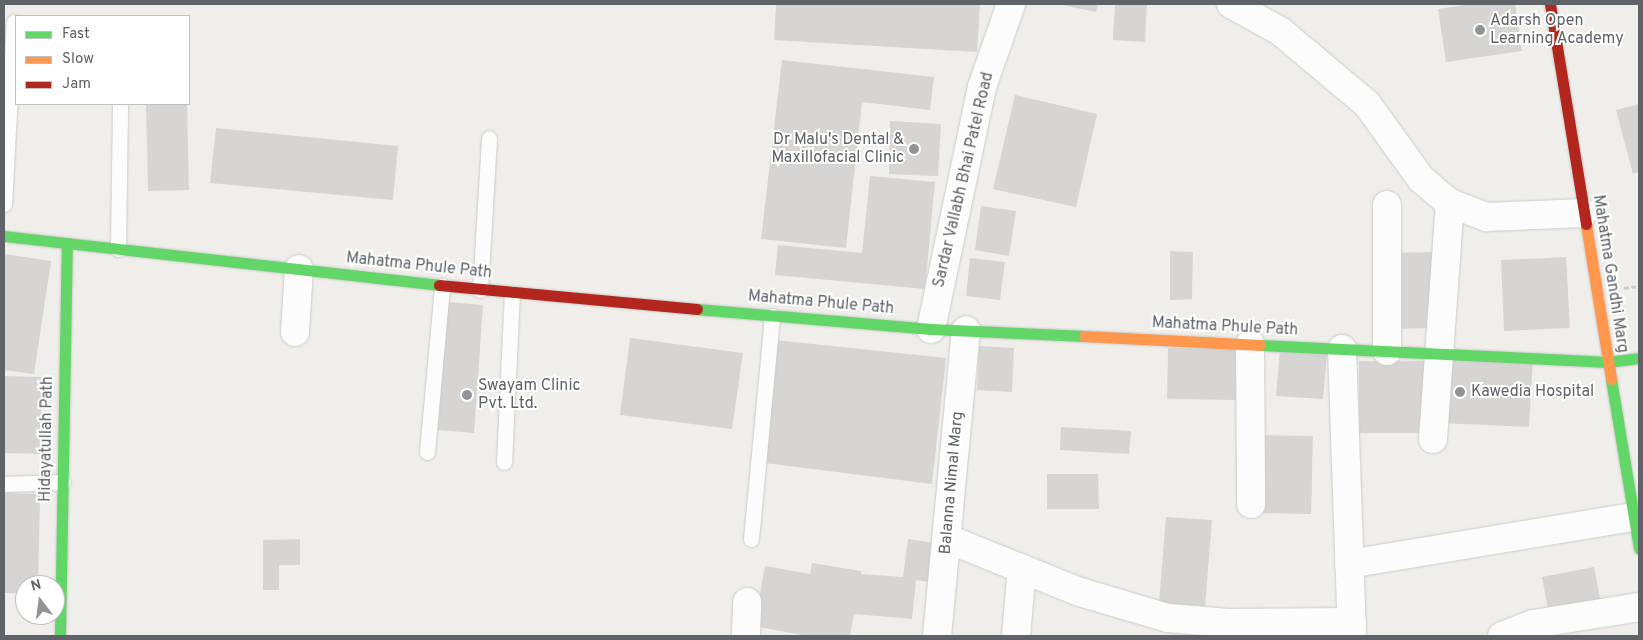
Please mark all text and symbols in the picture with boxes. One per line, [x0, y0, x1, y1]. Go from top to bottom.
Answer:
place label: Adarsh Open Learning Academy [1490, 11, 1624, 49]
legend [15, 15, 190, 105]
marker: Adarsh Open Learning Academy [1474, 24, 1486, 36]
text: Fast [62, 25, 90, 44]
text: Slow [62, 50, 94, 69]
street label: Sardar Vallabh Bhai Patel Road [930, 70, 998, 290]
text: Jam [62, 75, 91, 94]
place label: Dr Malu's Dental & Maxillofacial Clinic [771, 130, 904, 168]
marker: Dr Malu's Dental & Maxillofacial Clinic [908, 143, 920, 155]
street label: Mahatma Gandhi Marg [1588, 194, 1632, 354]
street label: Mahatma Phule Path [345, 249, 493, 283]
street label: Mahatma Phule Path [747, 287, 895, 319]
street label: Mahatma Phule Path [1151, 314, 1299, 340]
street label: Hidayatullah Path [36, 376, 58, 502]
place label: Swayam Clinic Pvt. Ltd. [478, 376, 580, 414]
place label: Kawedia Hospital [1471, 382, 1594, 402]
marker: Kawedia Hospital [1453, 385, 1467, 399]
marker: Swayam Clinic Pvt. Ltd. [460, 388, 474, 402]
street label: Balanna Nimal Marg [936, 411, 968, 555]
north arrow [15, 575, 65, 625]
text: N [29, 576, 43, 596]

